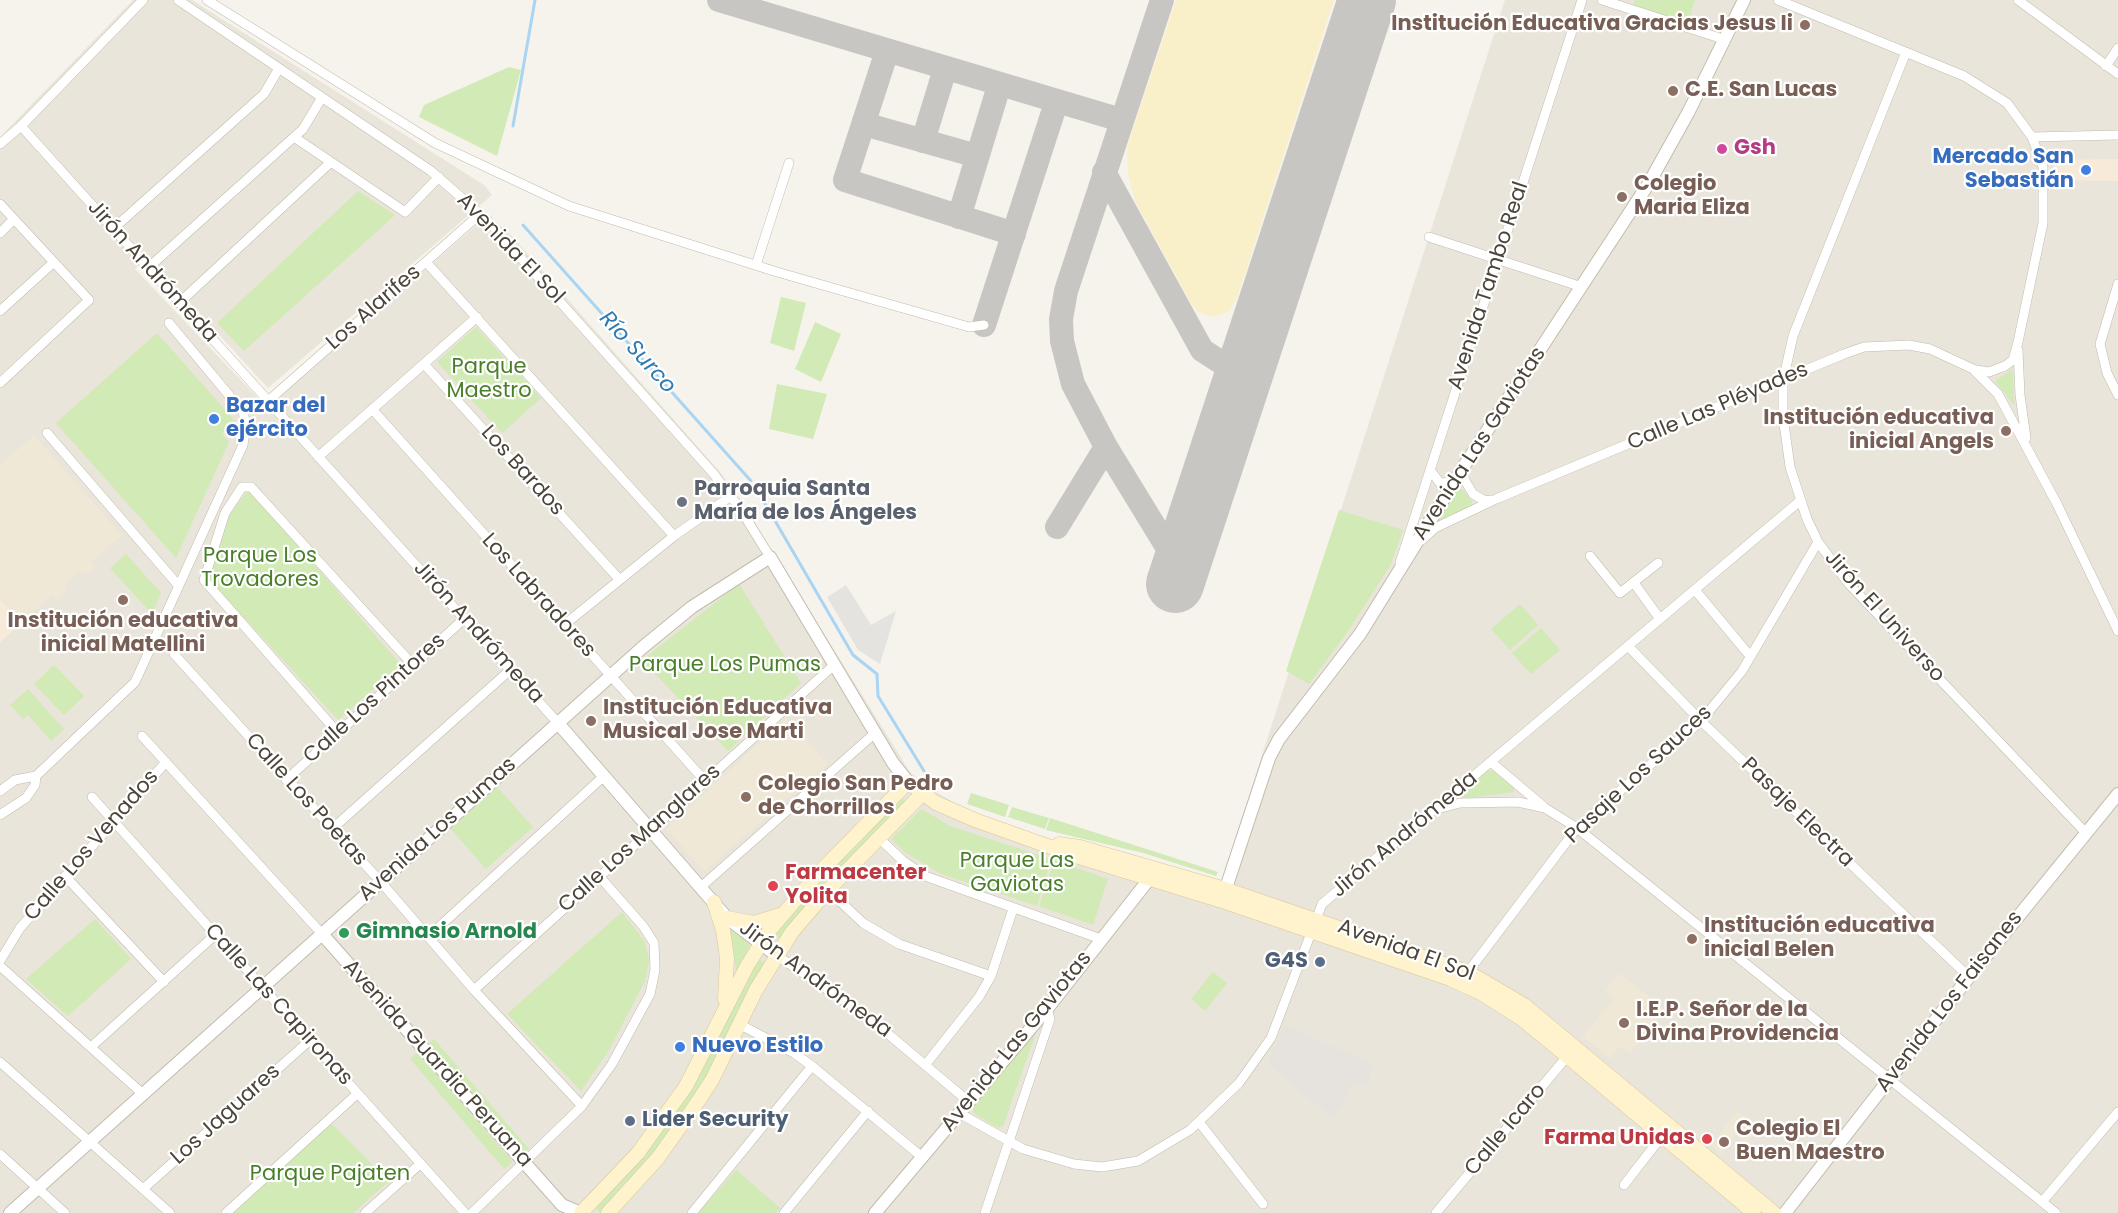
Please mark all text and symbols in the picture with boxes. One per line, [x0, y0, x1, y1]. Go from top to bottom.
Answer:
place label: Institución Educativa Gracias Jesus Ii [1391, 12, 1793, 38]
marker: Institución Educativa Gracias Jesus Ii [1798, 18, 1812, 32]
place label: C.E. San Lucas [1685, 78, 1837, 104]
marker: C.E. San Lucas [1666, 84, 1680, 98]
place label: Gsh [1734, 136, 1776, 162]
marker: Gsh [1715, 142, 1729, 156]
place label: Mercado San Sebastián [1932, 145, 2074, 195]
marker: Mercado San Sebastián [2079, 163, 2093, 177]
place label: Colegio Maria Eliza [1634, 172, 1750, 222]
street label: Avenida Tambo Real [1443, 179, 1535, 393]
street label: Avenida El Sol [451, 188, 569, 310]
marker: Colegio Maria Eliza [1615, 190, 1629, 204]
street label: Jirón Andrómeda [82, 196, 222, 348]
street label: Los Alarifes [322, 260, 426, 356]
water label: Río Surco [593, 306, 681, 400]
street label: Avenida Las Gaviotas [1408, 343, 1552, 545]
park label: Parque Maestro [446, 355, 532, 405]
street label: Calle Las Pléyades [1624, 358, 1812, 456]
place label: Bazar del ejército [226, 394, 326, 444]
place label: Institución educativa inicial Angels [1763, 406, 1994, 456]
marker: Bazar del ejército [207, 412, 221, 426]
street label: Los Bardos [475, 421, 569, 521]
marker: Institución educativa inicial Angels [1999, 424, 2013, 438]
place label: Parroquia Santa María de los Ángeles [694, 477, 917, 527]
marker: Parroquia Santa María de los Ángeles [675, 495, 689, 509]
street label: Los Labradores [476, 529, 600, 663]
park label: Parque Los Trovadores [201, 544, 319, 594]
street label: Jirón El Universo [1818, 546, 1950, 688]
street label: Jirón Andrómeda [408, 557, 548, 709]
marker: Institución educativa inicial Matellini [116, 593, 130, 607]
place label: Institución educativa inicial Matellini [8, 609, 238, 659]
street label: Calle Los Pintores [299, 629, 451, 769]
park label: Parque Los Pumas [629, 653, 821, 679]
place label: Institución Educativa Musical Jose Marti [603, 696, 832, 746]
street label: Pasaje Los Sauces [1561, 701, 1717, 849]
marker: Institución Educativa Musical Jose Marti [584, 714, 598, 728]
street label: Calle Los Poetas [240, 728, 372, 872]
street label: Avenida Los Pumas [354, 753, 522, 907]
street label: Pasaje Electra [1735, 753, 1859, 873]
street label: Calle Los Manglares [554, 760, 726, 918]
street label: Calle Los Venados [20, 765, 164, 927]
street label: Jirón Andrómeda [1327, 767, 1483, 903]
place label: Colegio San Pedro de Chorrillos [758, 772, 953, 822]
marker: Colegio San Pedro de Chorrillos [739, 790, 753, 804]
park label: Parque Las Gaviotas [960, 849, 1074, 899]
place label: Farmacenter Yolita [785, 861, 926, 911]
marker: Farmacenter Yolita [766, 879, 780, 893]
street label: Avenida Los Faisanes [1871, 906, 2029, 1098]
place label: Institución educativa inicial Belen [1704, 914, 1935, 964]
street label: Avenida El Sol [1334, 915, 1478, 987]
street label: Jirón Andrómeda [734, 916, 896, 1044]
street label: Calle Las Capironas [199, 919, 357, 1091]
place label: Gimnasio Arnold [356, 920, 537, 946]
marker: Gimnasio Arnold [337, 926, 351, 940]
marker: Institución educativa inicial Belen [1685, 932, 1699, 946]
street label: Avenida Las Gaviotas [936, 947, 1098, 1137]
place label: G4S [1265, 949, 1308, 975]
street label: Avenida Guardia Peruana [337, 955, 537, 1173]
marker: G4S [1313, 955, 1327, 969]
place label: I.E.P. Señor de la Divina Providencia [1636, 998, 1839, 1048]
marker: I.E.P. Señor de la Divina Providencia [1617, 1016, 1631, 1030]
place label: Nuevo Estilo [692, 1034, 823, 1060]
marker: Nuevo Estilo [673, 1040, 687, 1054]
street label: Los Jaguares [166, 1059, 286, 1171]
street label: Calle Icaro [1460, 1079, 1552, 1181]
place label: Lider Security [642, 1108, 789, 1134]
marker: Lider Security [623, 1114, 637, 1128]
place label: Colegio El Buen Maestro [1736, 1117, 1885, 1167]
place label: Farma Unidas [1544, 1126, 1695, 1152]
marker: Farma Unidas [1700, 1132, 1714, 1146]
marker: Colegio El Buen Maestro [1717, 1135, 1731, 1149]
park label: Parque Pajaten [250, 1162, 410, 1188]

